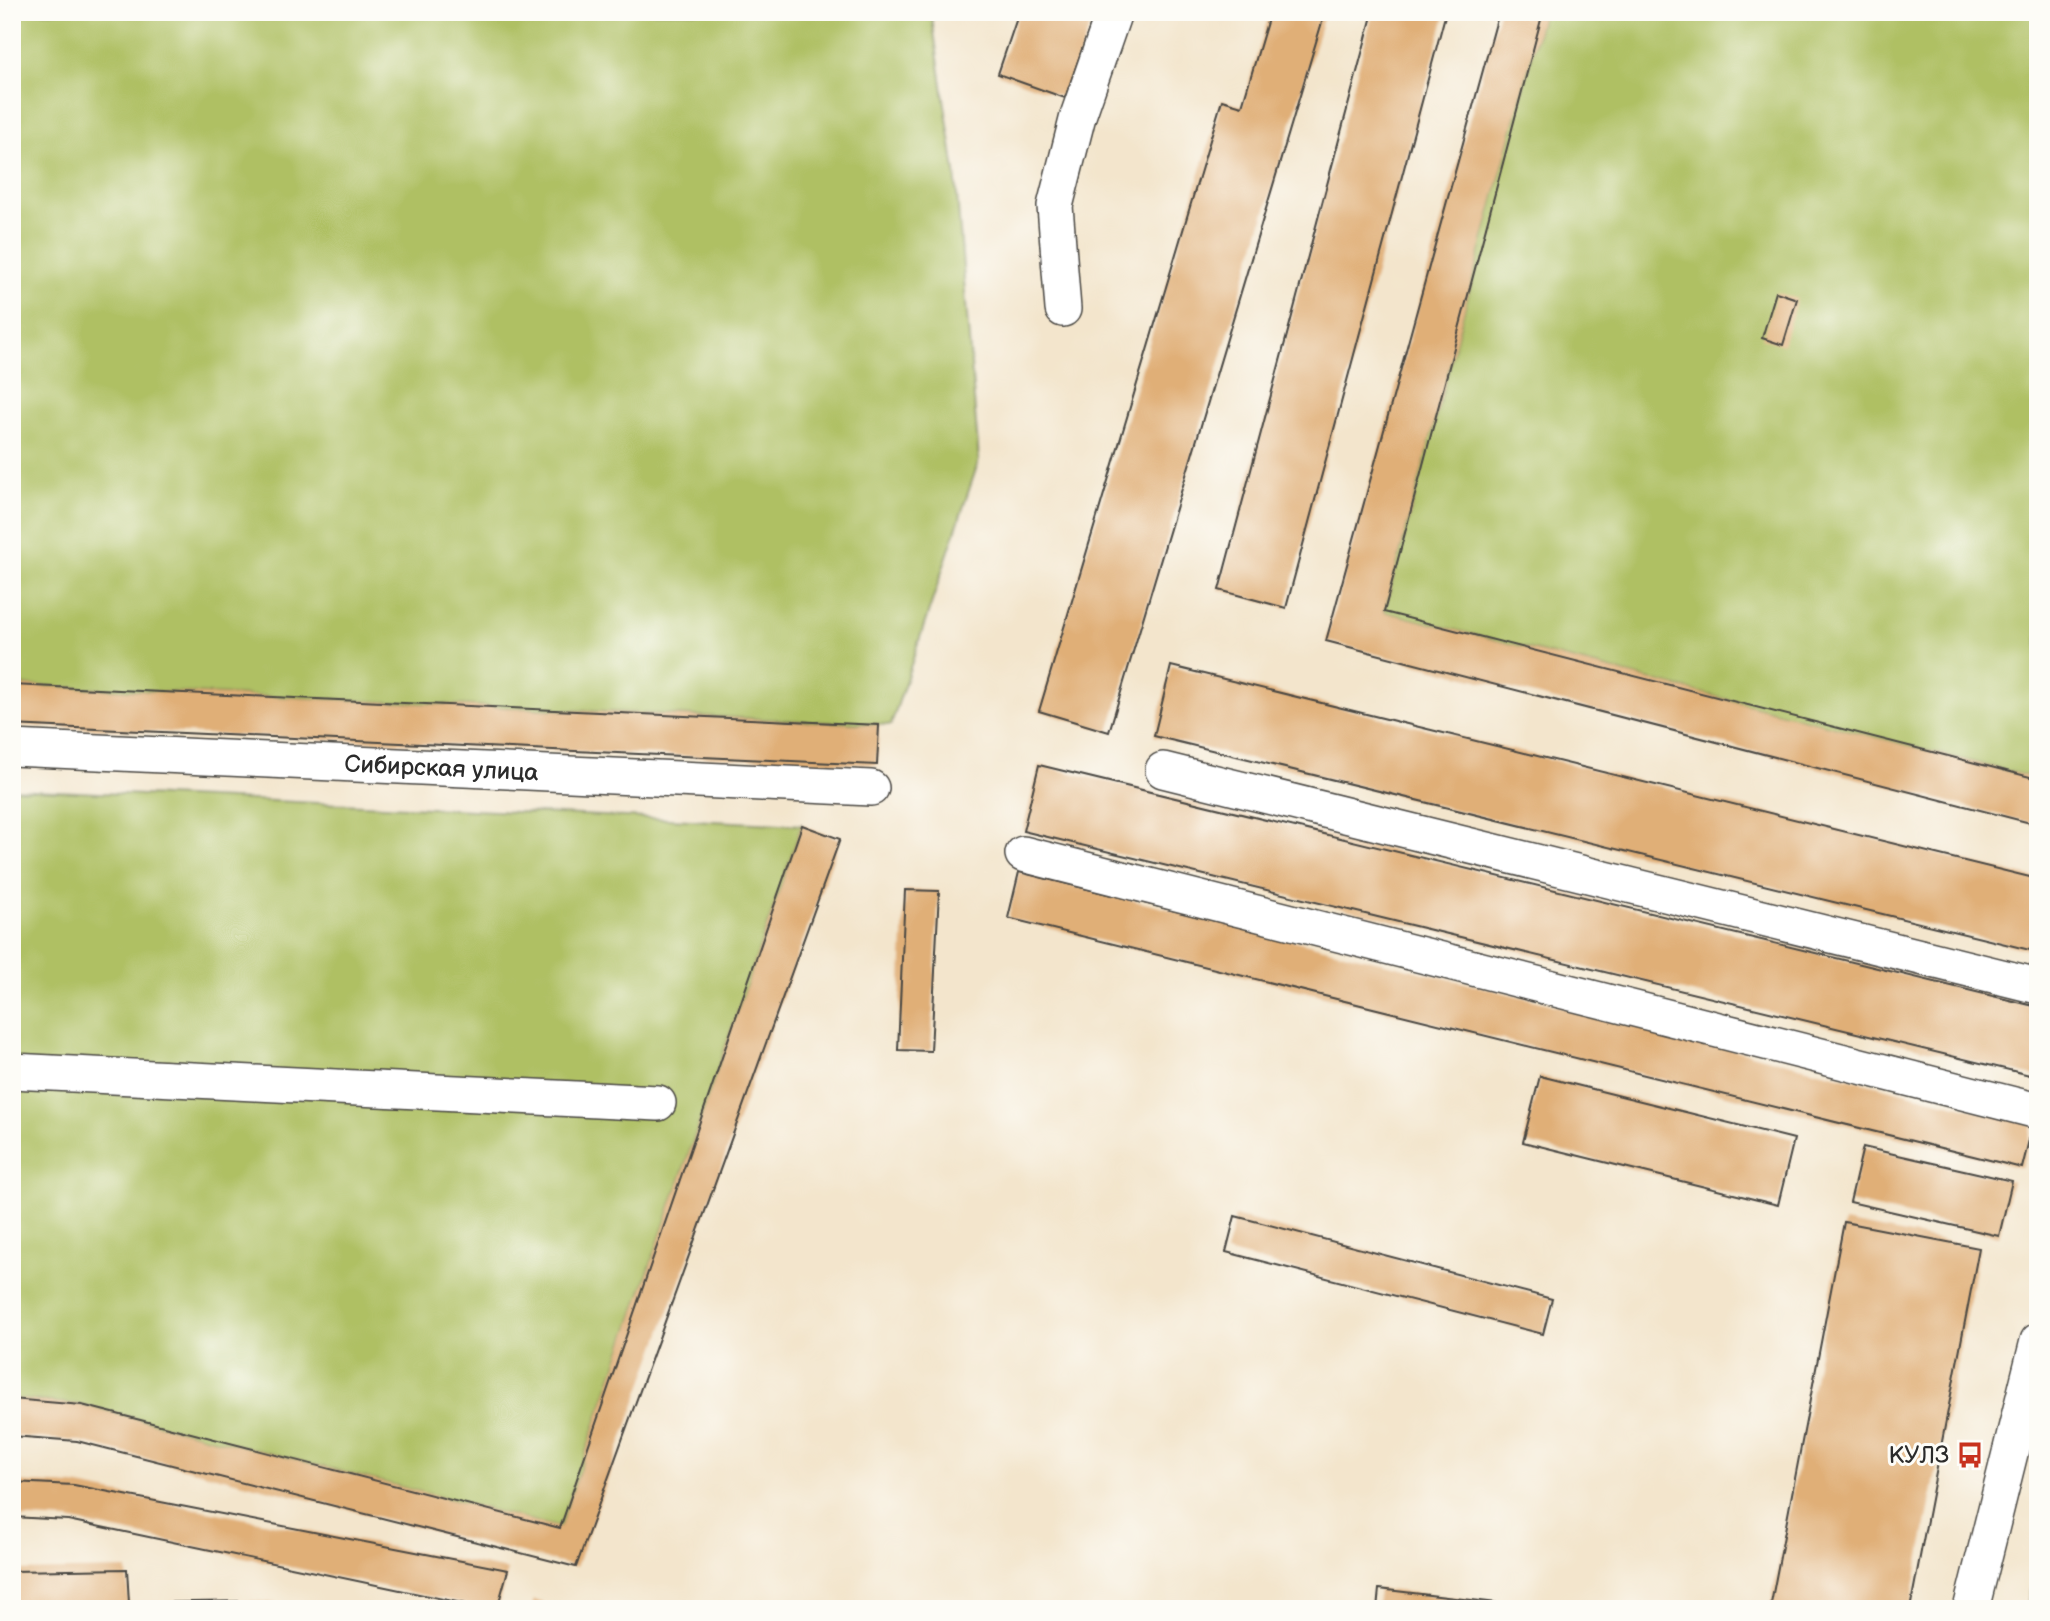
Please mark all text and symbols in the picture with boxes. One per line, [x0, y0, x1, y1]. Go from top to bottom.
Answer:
street label: Сибирская улица [344, 749, 539, 788]
bus stop icon: КУЛЗ [1955, 1440, 1985, 1470]
place label: КУЛЗ [1889, 1441, 1949, 1470]

